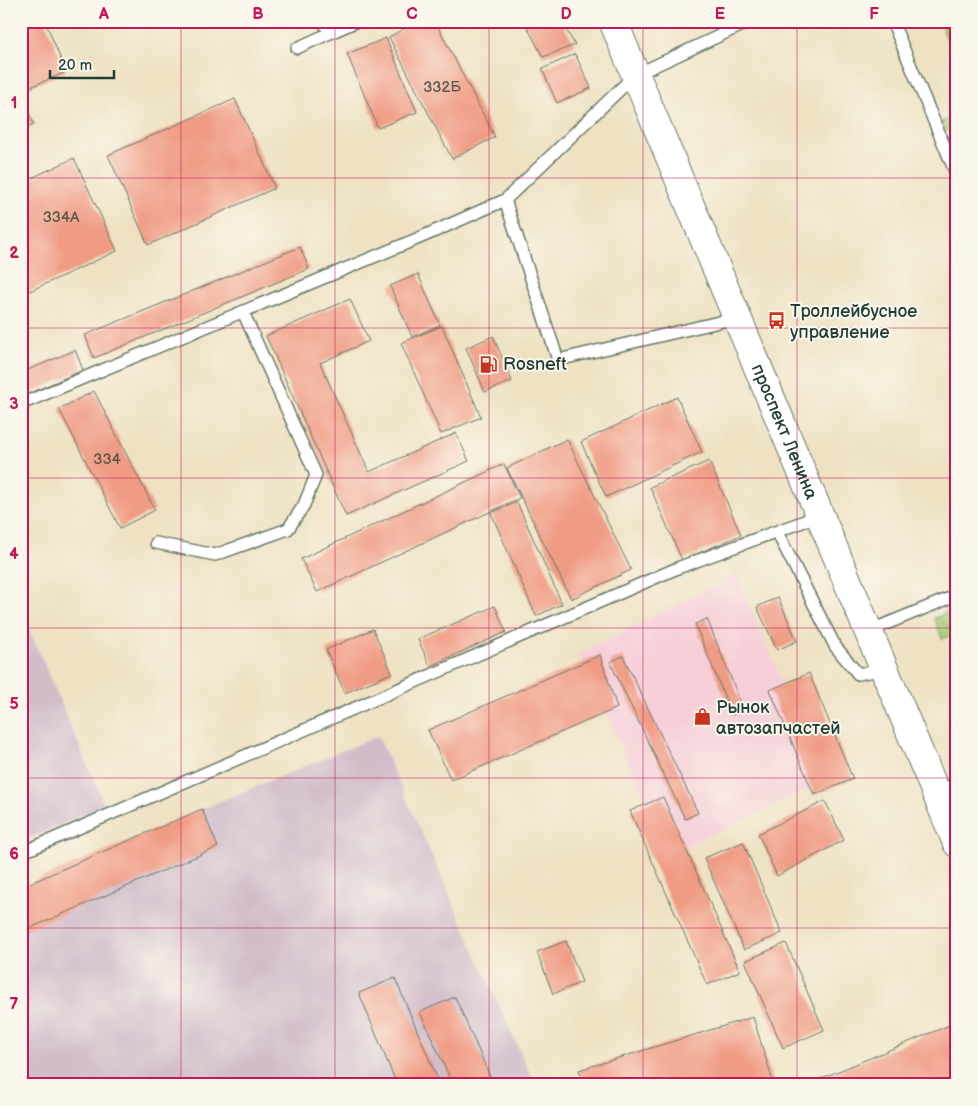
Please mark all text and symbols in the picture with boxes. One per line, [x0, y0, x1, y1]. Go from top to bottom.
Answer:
text: A [98, 5, 109, 24]
text: B [252, 5, 264, 24]
text: C [406, 5, 418, 24]
text: D [560, 5, 572, 24]
text: E [715, 5, 725, 24]
text: F [869, 5, 879, 24]
scale bar [50, 48, 114, 80]
text: 20 m [58, 56, 92, 75]
house number: 332Б [423, 78, 461, 97]
text: 1 [11, 94, 17, 113]
house number: 334А [43, 208, 80, 227]
text: 2 [9, 244, 19, 263]
place label: Троллейбусное управление [790, 301, 917, 343]
bus stop icon: Троллейбусное управление [766, 311, 786, 331]
fuel station icon: Rosneft [479, 354, 499, 374]
place label: Rosneft [503, 354, 567, 375]
street label: проспект Ленина [747, 361, 823, 503]
text: 3 [9, 395, 19, 414]
house number: 334 [93, 450, 121, 469]
text: 4 [9, 545, 19, 564]
text: 5 [9, 695, 19, 714]
place label: Рынок автозапчастей [716, 697, 840, 739]
shop icon: Рынок автозапчастей [692, 707, 712, 727]
text: 6 [9, 845, 19, 864]
text: 7 [10, 995, 19, 1014]

